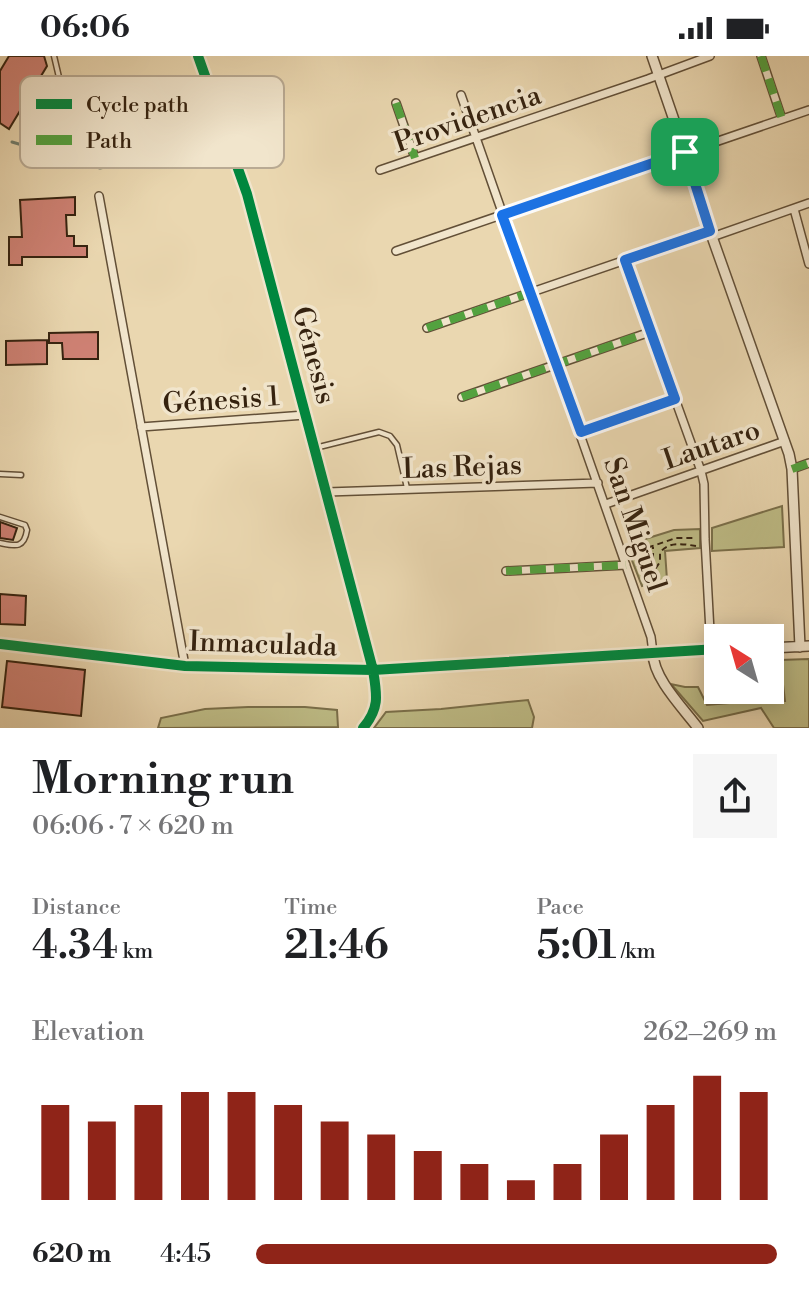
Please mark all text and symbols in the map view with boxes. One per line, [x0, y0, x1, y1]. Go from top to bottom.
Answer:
text: 06:06 [40, 9, 130, 47]
legend [20, 76, 284, 168]
street label: Providencia [389, 78, 547, 161]
text: Cycle path [86, 92, 189, 119]
pin [651, 118, 719, 186]
text: Path [86, 128, 132, 155]
icon: arrive [663, 130, 707, 174]
street label: Génesis [284, 303, 343, 408]
street label: Génesis 1 [161, 379, 281, 422]
street label: Lautaro [658, 412, 765, 478]
street label: Las Rejas [402, 448, 522, 487]
street label: San Miguel [595, 453, 674, 596]
street label: Inmaculada [188, 624, 339, 665]
north arrow [704, 624, 784, 704]
map controls [704, 624, 784, 704]
text: Morning run [32, 752, 294, 807]
button: share [693, 754, 777, 838]
text: 06:06 · 7 × 620 m [32, 810, 234, 842]
text: Distance [32, 894, 121, 921]
text: Time [284, 894, 337, 921]
text: Pace [537, 894, 584, 921]
text: 4.34 [32, 921, 118, 971]
text: 21:46 [284, 921, 389, 971]
text: 5:01 [537, 921, 616, 971]
text: km [118, 938, 153, 965]
text: /km [616, 938, 656, 965]
text: Elevation [32, 1016, 145, 1048]
text: 262–269 m [643, 1016, 777, 1048]
text: 620 m [32, 1238, 111, 1270]
text: 4:45 [160, 1238, 211, 1270]

